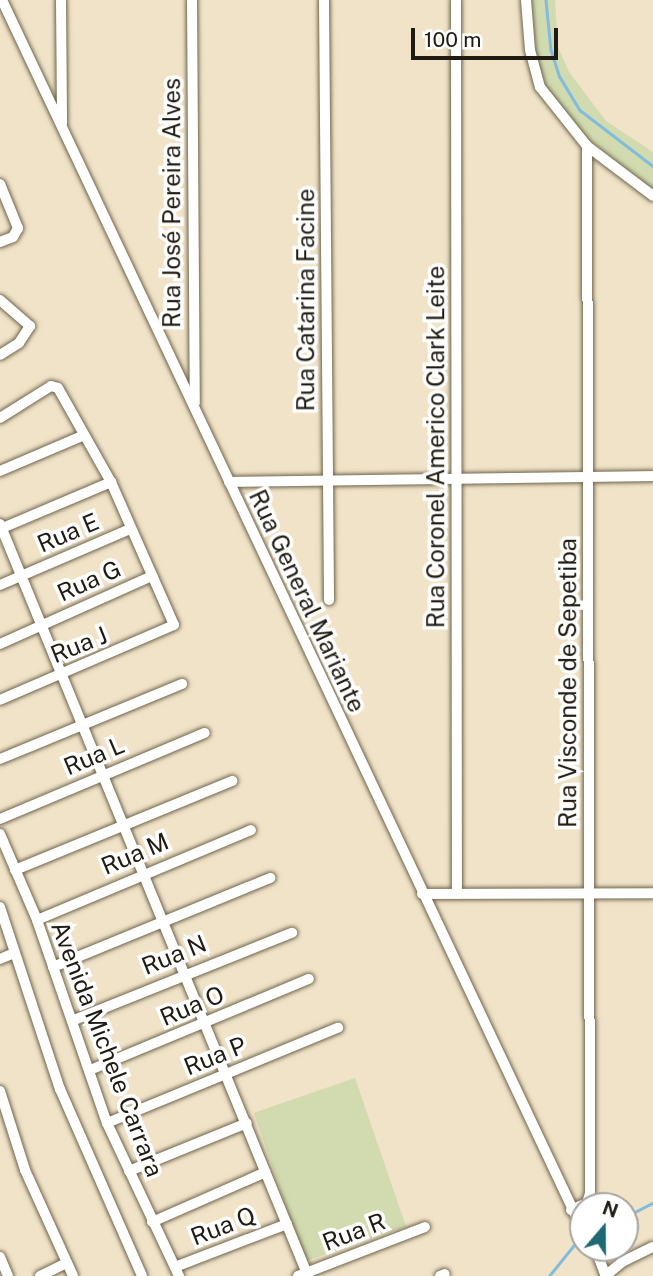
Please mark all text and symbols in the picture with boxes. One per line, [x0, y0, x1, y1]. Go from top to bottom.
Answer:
scale bar [415, 14, 562, 58]
text: 100 m [424, 27, 481, 52]
street label: Rua José Pereira Alves [158, 78, 186, 328]
street label: Rua Catarina Facine [292, 189, 320, 411]
street label: Rua Coronel Americo Clark Leite [422, 266, 450, 628]
street label: Rua General Mariante [243, 485, 371, 717]
street label: Rua E [33, 507, 103, 559]
street label: Rua Visconde de Sepetiba [554, 537, 582, 829]
street label: Rua G [53, 554, 125, 608]
street label: Rua J [47, 621, 111, 669]
street label: Rua L [59, 730, 129, 782]
street label: Rua M [97, 827, 173, 881]
street label: Avenida Michele Carrara [45, 917, 169, 1181]
street label: Rua N [137, 929, 211, 981]
street label: Rua O [156, 980, 228, 1032]
street label: Rua P [180, 1031, 250, 1081]
north arrow [569, 1192, 639, 1262]
text: N [600, 1196, 621, 1222]
street label: Rua Q [187, 1201, 259, 1251]
street label: Rua R [318, 1207, 390, 1257]

